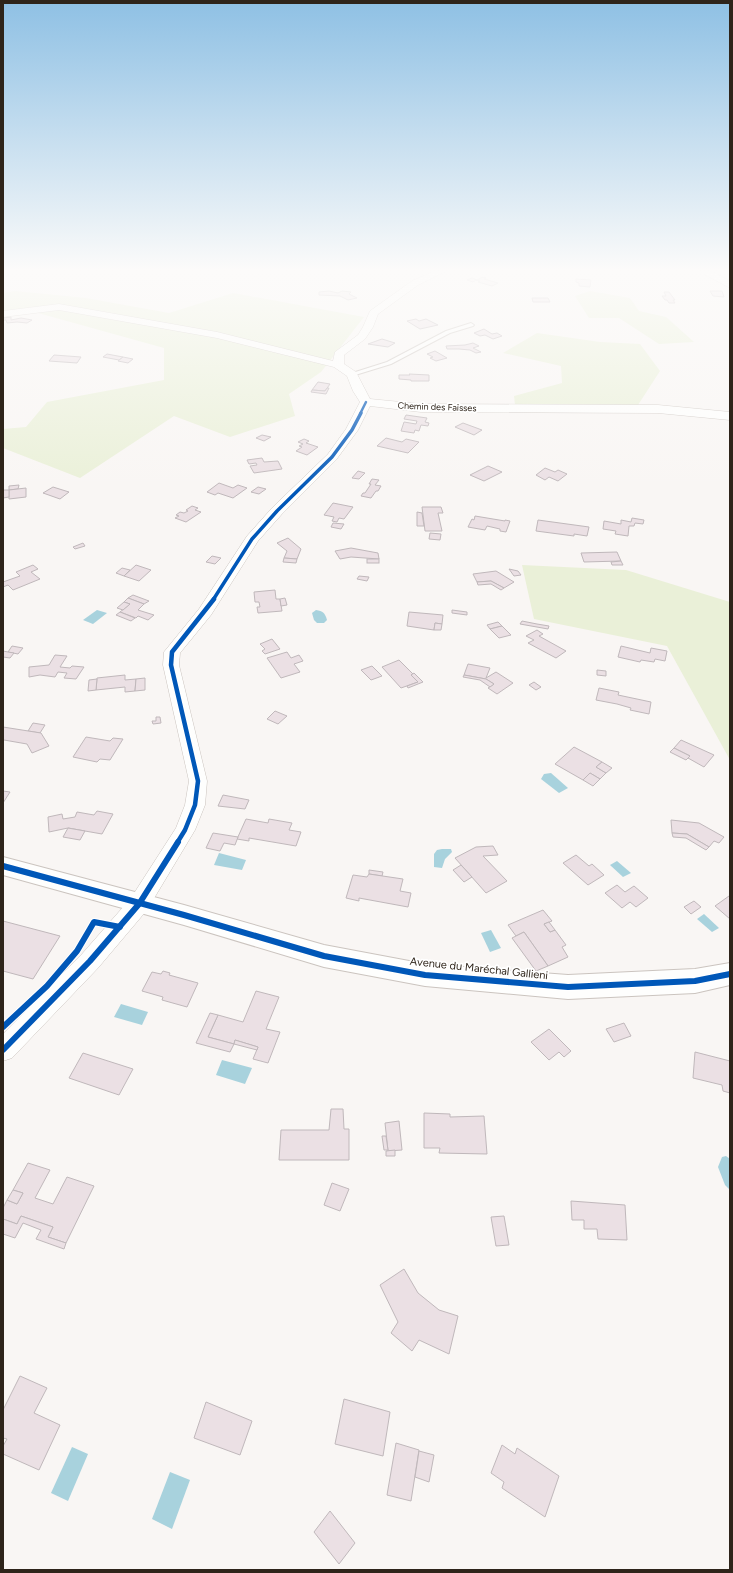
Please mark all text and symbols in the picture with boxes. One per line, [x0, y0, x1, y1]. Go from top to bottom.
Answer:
street label: Chemin des Faïsses [397, 400, 477, 413]
street label: Avenue du Maréchal Gallieni [409, 955, 549, 982]

